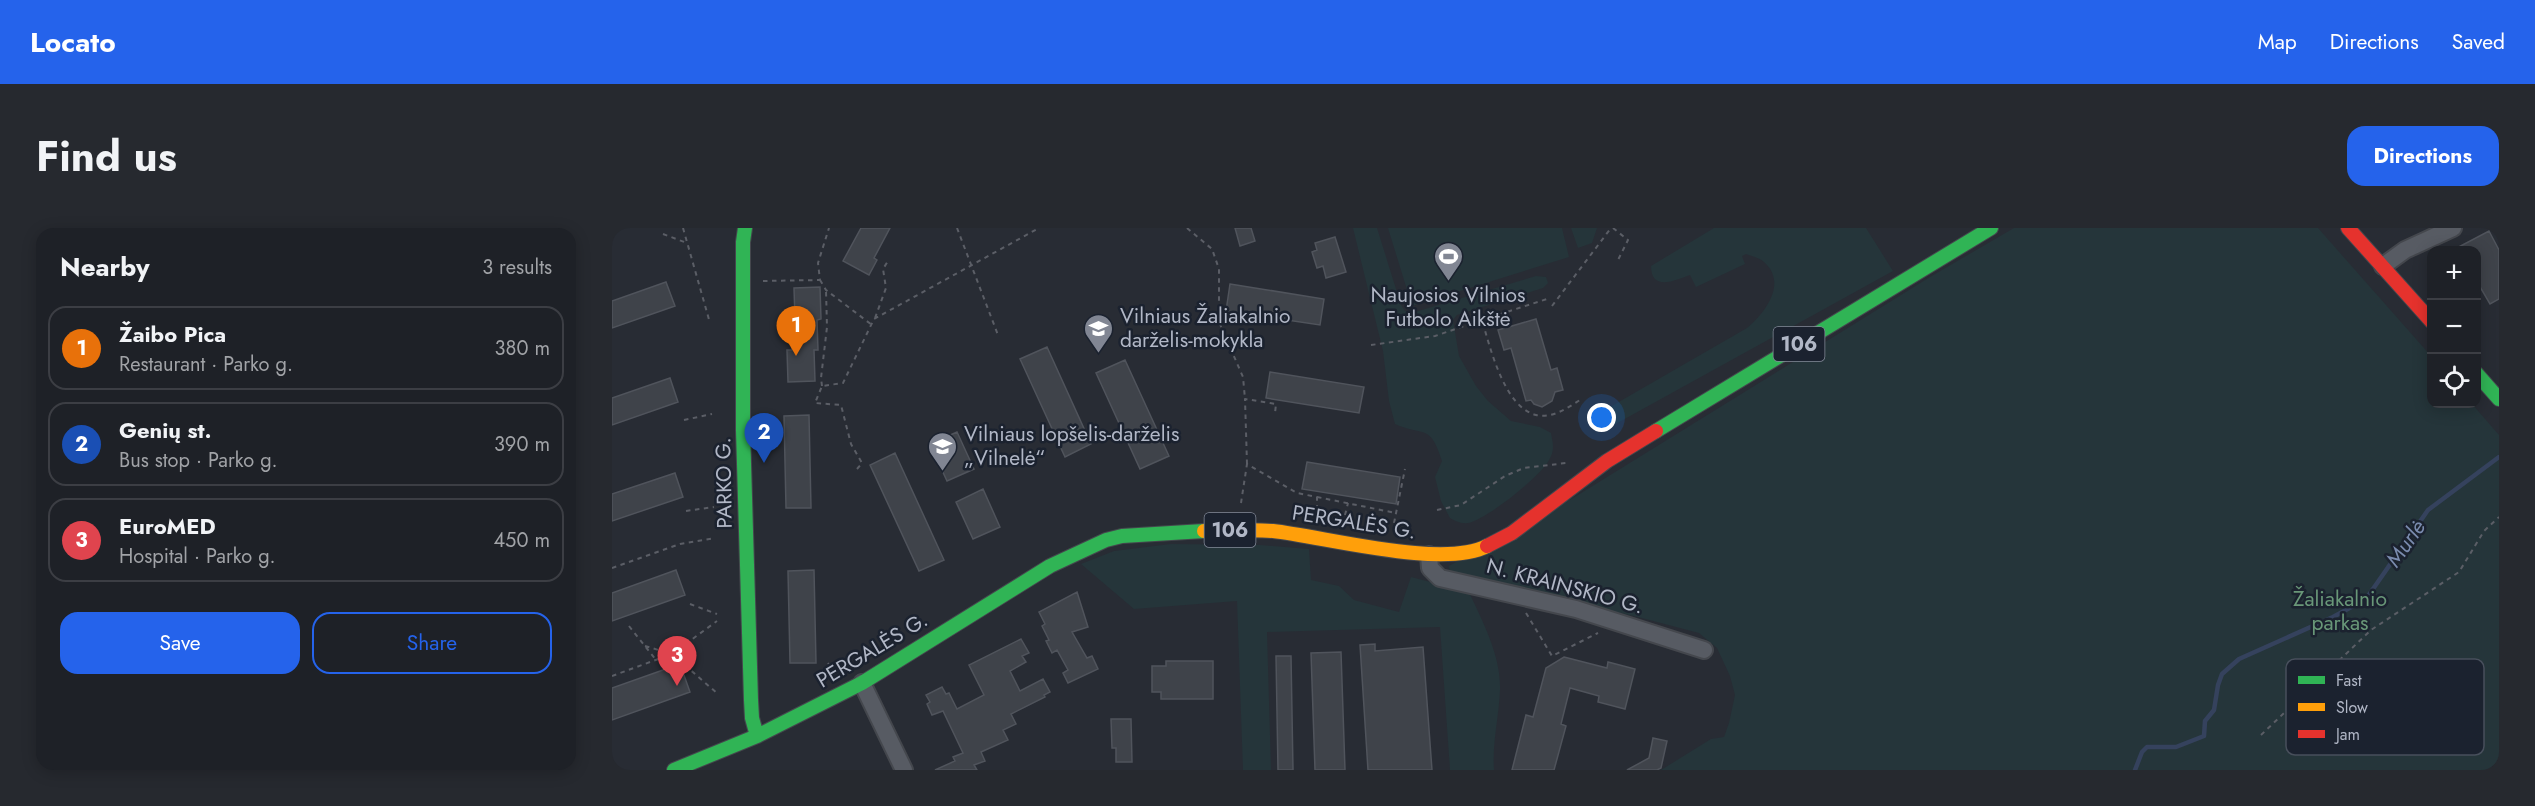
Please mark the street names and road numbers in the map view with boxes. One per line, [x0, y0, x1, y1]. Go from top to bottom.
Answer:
road number: 106 [1774, 327, 1824, 361]
street label: PARKO G. [708, 437, 740, 529]
street label: PERGALĖS G. [1290, 497, 1418, 547]
road number: 106 [1204, 513, 1256, 547]
street label: N. KRAINSKIO G. [1483, 551, 1647, 621]
street label: PERGALĖS G. [811, 605, 933, 695]

